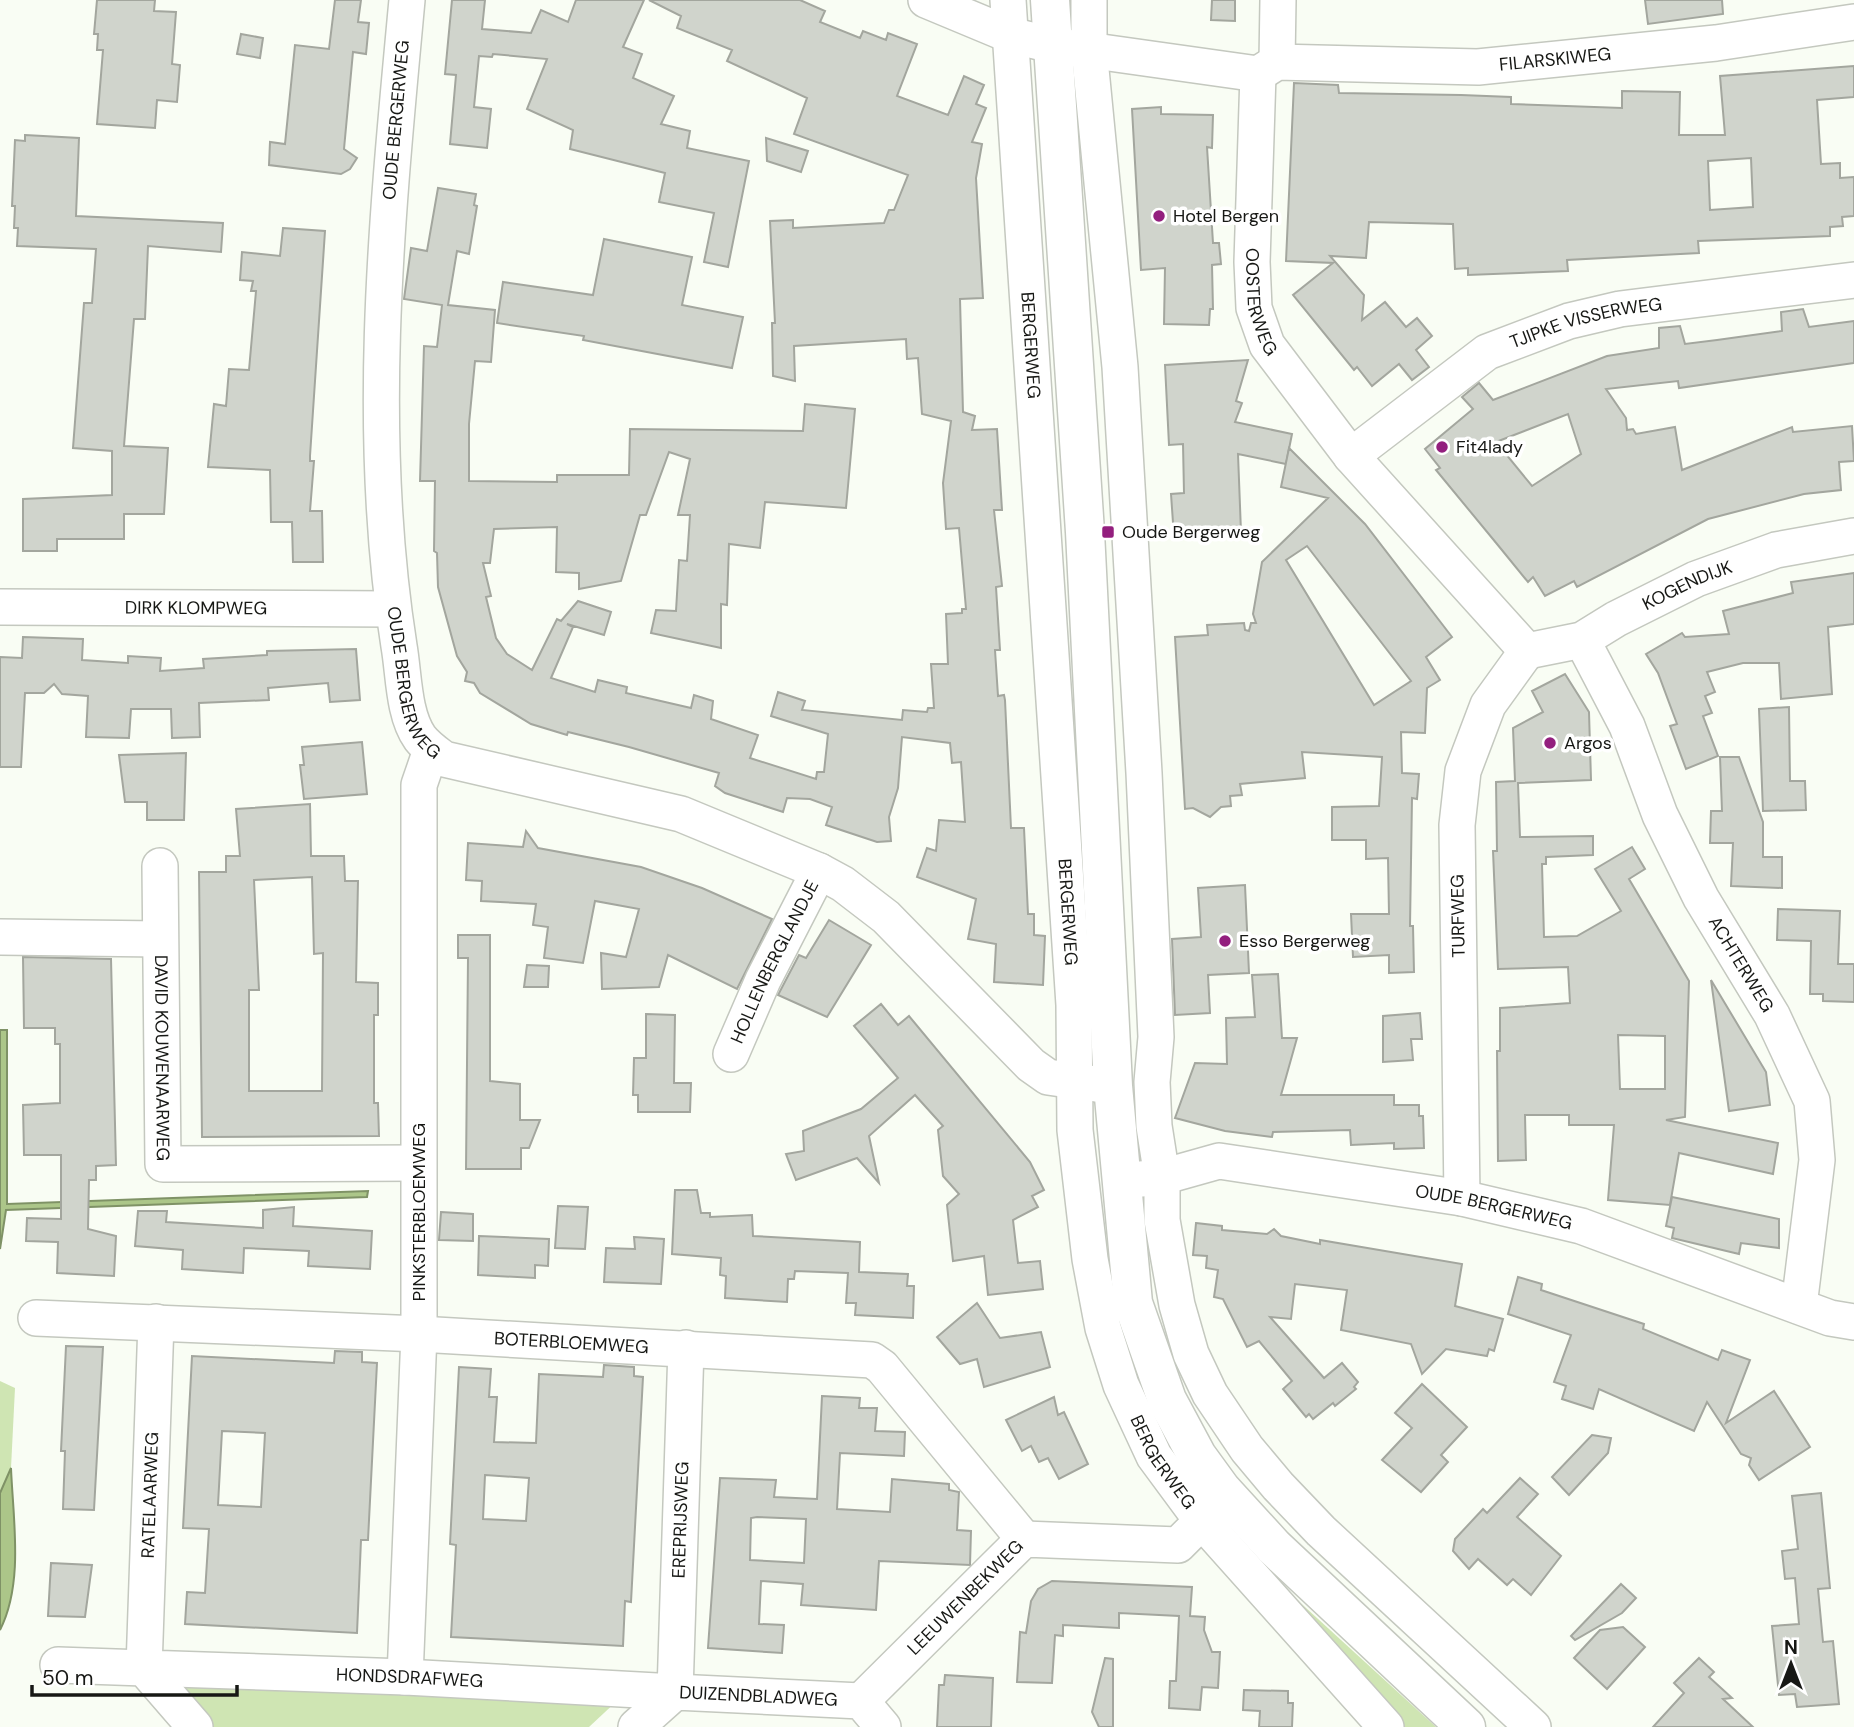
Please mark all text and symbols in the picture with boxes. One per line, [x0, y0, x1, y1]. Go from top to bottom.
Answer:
street label: OUDE BERGERWEG [377, 39, 415, 201]
street label: FILARSKIWEG [1498, 42, 1612, 77]
place label: Hotel Bergen [1173, 204, 1279, 228]
marker: Hotel Bergen [1151, 208, 1167, 224]
street label: OOSTERWEG [1240, 248, 1283, 361]
street label: BERGERWEG [1015, 291, 1046, 400]
street label: TJIPKE VISSERWEG [1507, 292, 1663, 354]
place label: Fit4lady [1456, 435, 1523, 459]
marker: Fit4lady [1434, 439, 1450, 455]
place label: Oude Bergerweg [1122, 520, 1260, 544]
marker: Oude Bergerweg [1100, 524, 1116, 540]
street label: KOGENDIJK [1638, 555, 1736, 616]
street label: DIRK KLOMPWEG [125, 596, 267, 620]
street label: OUDE BERGERWEG [381, 605, 446, 764]
place label: Argos [1564, 731, 1612, 755]
marker: Argos [1542, 735, 1558, 751]
street label: BERGERWEG [1052, 858, 1083, 966]
street label: TURFWEG [1445, 874, 1471, 958]
street label: HOLLENBERGLANDJE [725, 876, 824, 1047]
street label: ACHTERWEG [1703, 912, 1780, 1017]
place label: Esso Bergerweg [1239, 929, 1370, 953]
marker: Esso Bergerweg [1217, 933, 1233, 949]
street label: DAVID KOUWENAARWEG [149, 955, 175, 1161]
street label: PINKSTERBLOEMWEG [407, 1123, 431, 1301]
street label: OUDE BERGERWEG [1413, 1179, 1575, 1236]
street label: BOTERBLOEMWEG [493, 1326, 649, 1359]
street label: BERGERWEG [1125, 1411, 1201, 1514]
street label: RATELAARWEG [136, 1431, 164, 1559]
street label: EREPRIJSWEG [667, 1461, 694, 1579]
street label: LEEUWENBEKWEG [902, 1534, 1029, 1660]
north arrow [1756, 1629, 1826, 1699]
text: N [1784, 1635, 1798, 1660]
scale bar [32, 1654, 236, 1698]
street label: HONDSDRAFWEG [336, 1663, 484, 1693]
text: 50 m [42, 1664, 93, 1692]
street label: DUIZENDBLADWEG [679, 1680, 838, 1712]

